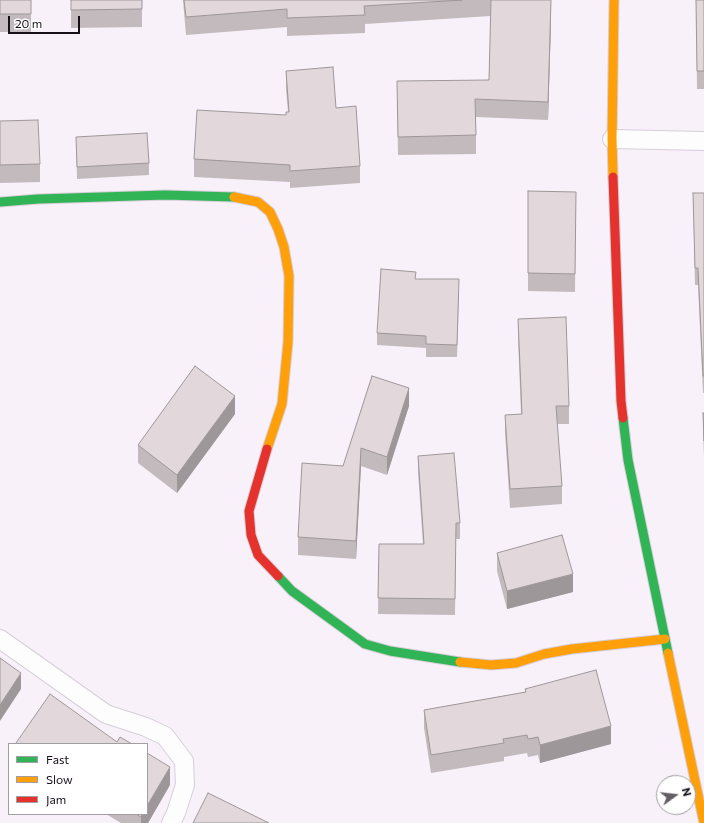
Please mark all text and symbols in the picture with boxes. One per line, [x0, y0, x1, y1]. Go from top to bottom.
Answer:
scale bar [10, 8, 82, 34]
text: 20 m [15, 16, 42, 30]
legend [8, 743, 148, 815]
text: Fast [46, 752, 69, 766]
text: Slow [46, 772, 73, 786]
north arrow [656, 775, 696, 815]
text: N [680, 786, 694, 798]
text: Jam [46, 792, 66, 806]

